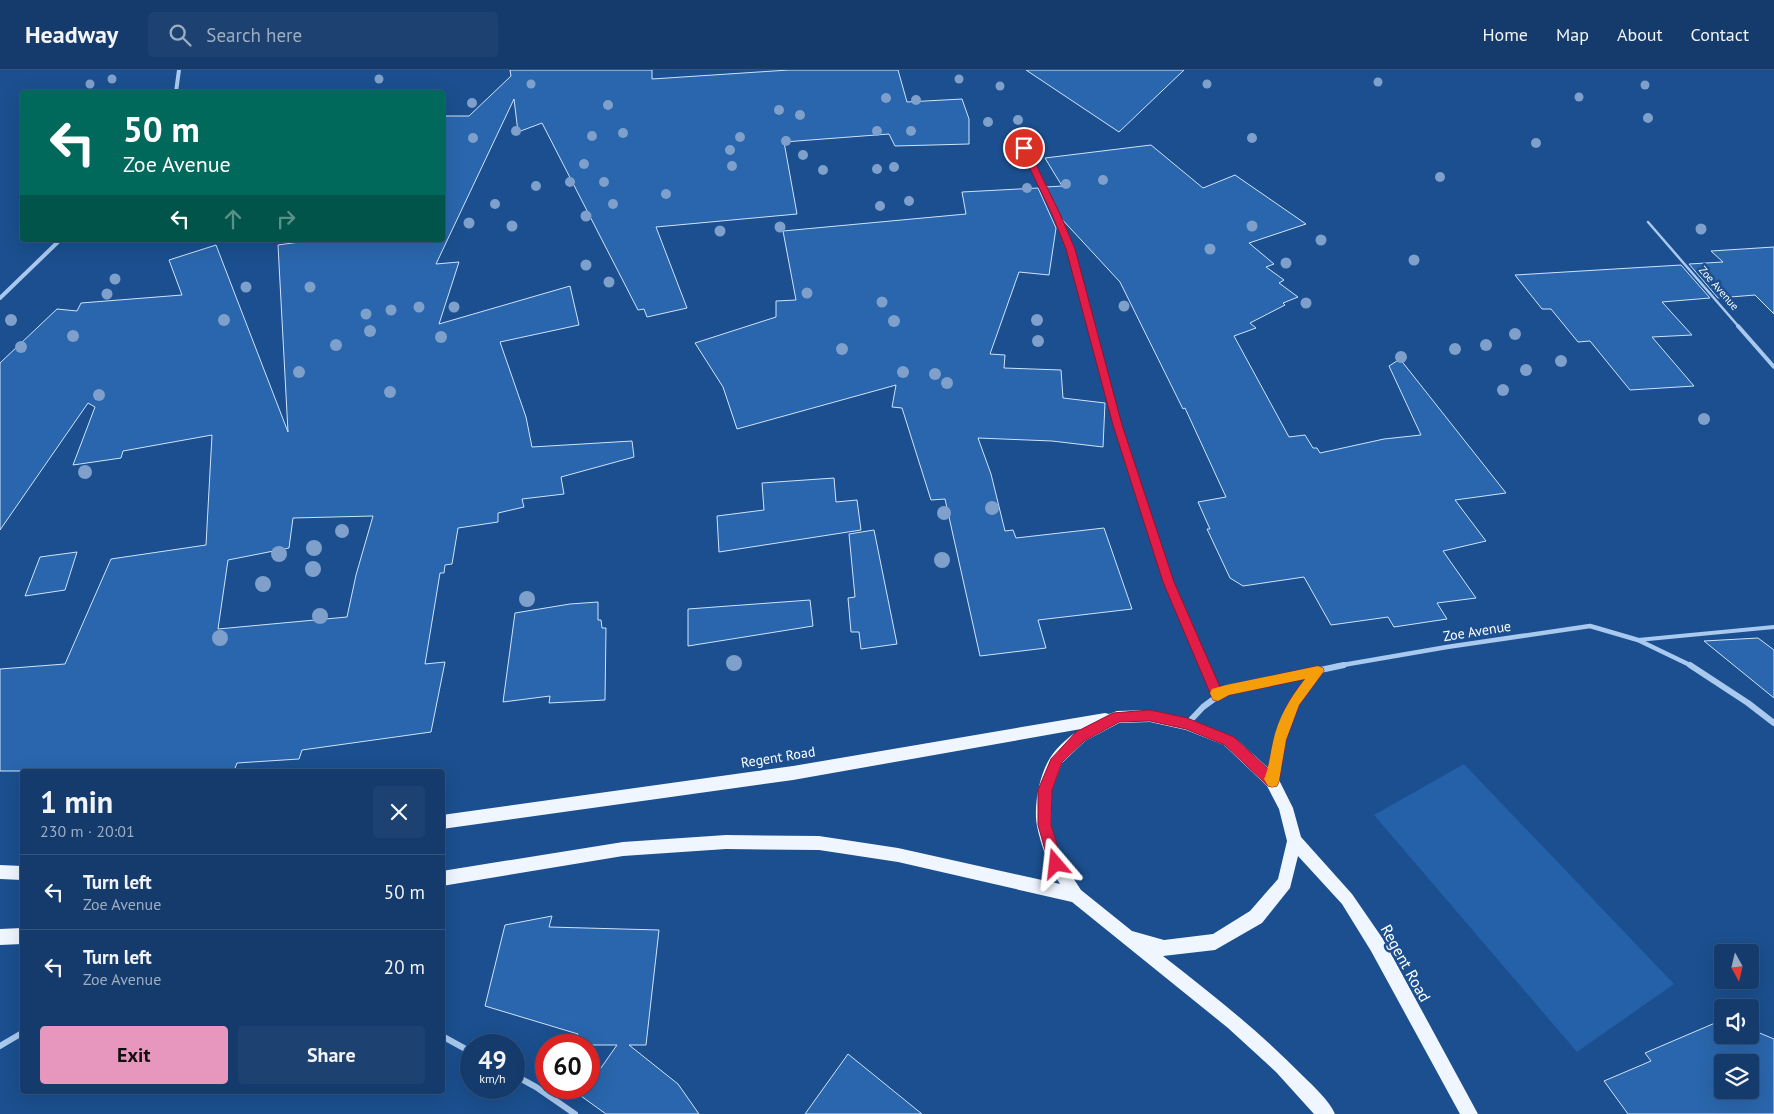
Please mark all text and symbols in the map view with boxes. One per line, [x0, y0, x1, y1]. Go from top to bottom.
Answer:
search box [148, 12, 498, 57]
text: Headway [25, 19, 118, 50]
icon: search [166, 21, 194, 49]
text: Search here [206, 23, 302, 47]
text: Home [1482, 23, 1528, 46]
text: Map [1556, 23, 1589, 46]
text: About [1617, 23, 1663, 46]
text: Contact [1691, 23, 1749, 46]
text: 50 m [123, 106, 200, 152]
icon: left [40, 110, 105, 175]
pin [1003, 127, 1045, 169]
icon: arrive [1010, 134, 1038, 162]
text: Zoe Avenue [123, 150, 231, 178]
icon: left [166, 205, 194, 233]
icon: ahead [219, 205, 247, 233]
icon: right [272, 205, 300, 233]
street label: Zoe Avenue [1696, 263, 1742, 313]
street label: Zoe Avenue [1442, 617, 1512, 645]
street label: Regent Road [740, 742, 816, 772]
text: 1 min [40, 782, 113, 821]
button: close [373, 786, 425, 838]
text: 230 m · 20:01 [40, 821, 135, 841]
position arrow [1029, 837, 1081, 889]
text: Turn left [83, 870, 152, 894]
icon: left [40, 878, 68, 906]
text: 50 m [384, 880, 425, 904]
text: Zoe Avenue [83, 894, 161, 914]
street label: Regent Road [1376, 921, 1436, 1005]
north arrow [1714, 944, 1759, 989]
map controls [1714, 944, 1759, 1099]
text: Turn left [83, 945, 152, 969]
icon: left [40, 953, 68, 981]
text: 20 m [384, 955, 425, 979]
text: Zoe Avenue [83, 969, 161, 989]
button: sound [1714, 999, 1759, 1044]
button: Exit [40, 1026, 228, 1084]
button: Share [238, 1026, 425, 1084]
speed limit sign: 60 [535, 1034, 600, 1099]
text: 49 [478, 1044, 507, 1076]
button: layers [1714, 1054, 1759, 1099]
text: km/h [479, 1071, 506, 1086]

